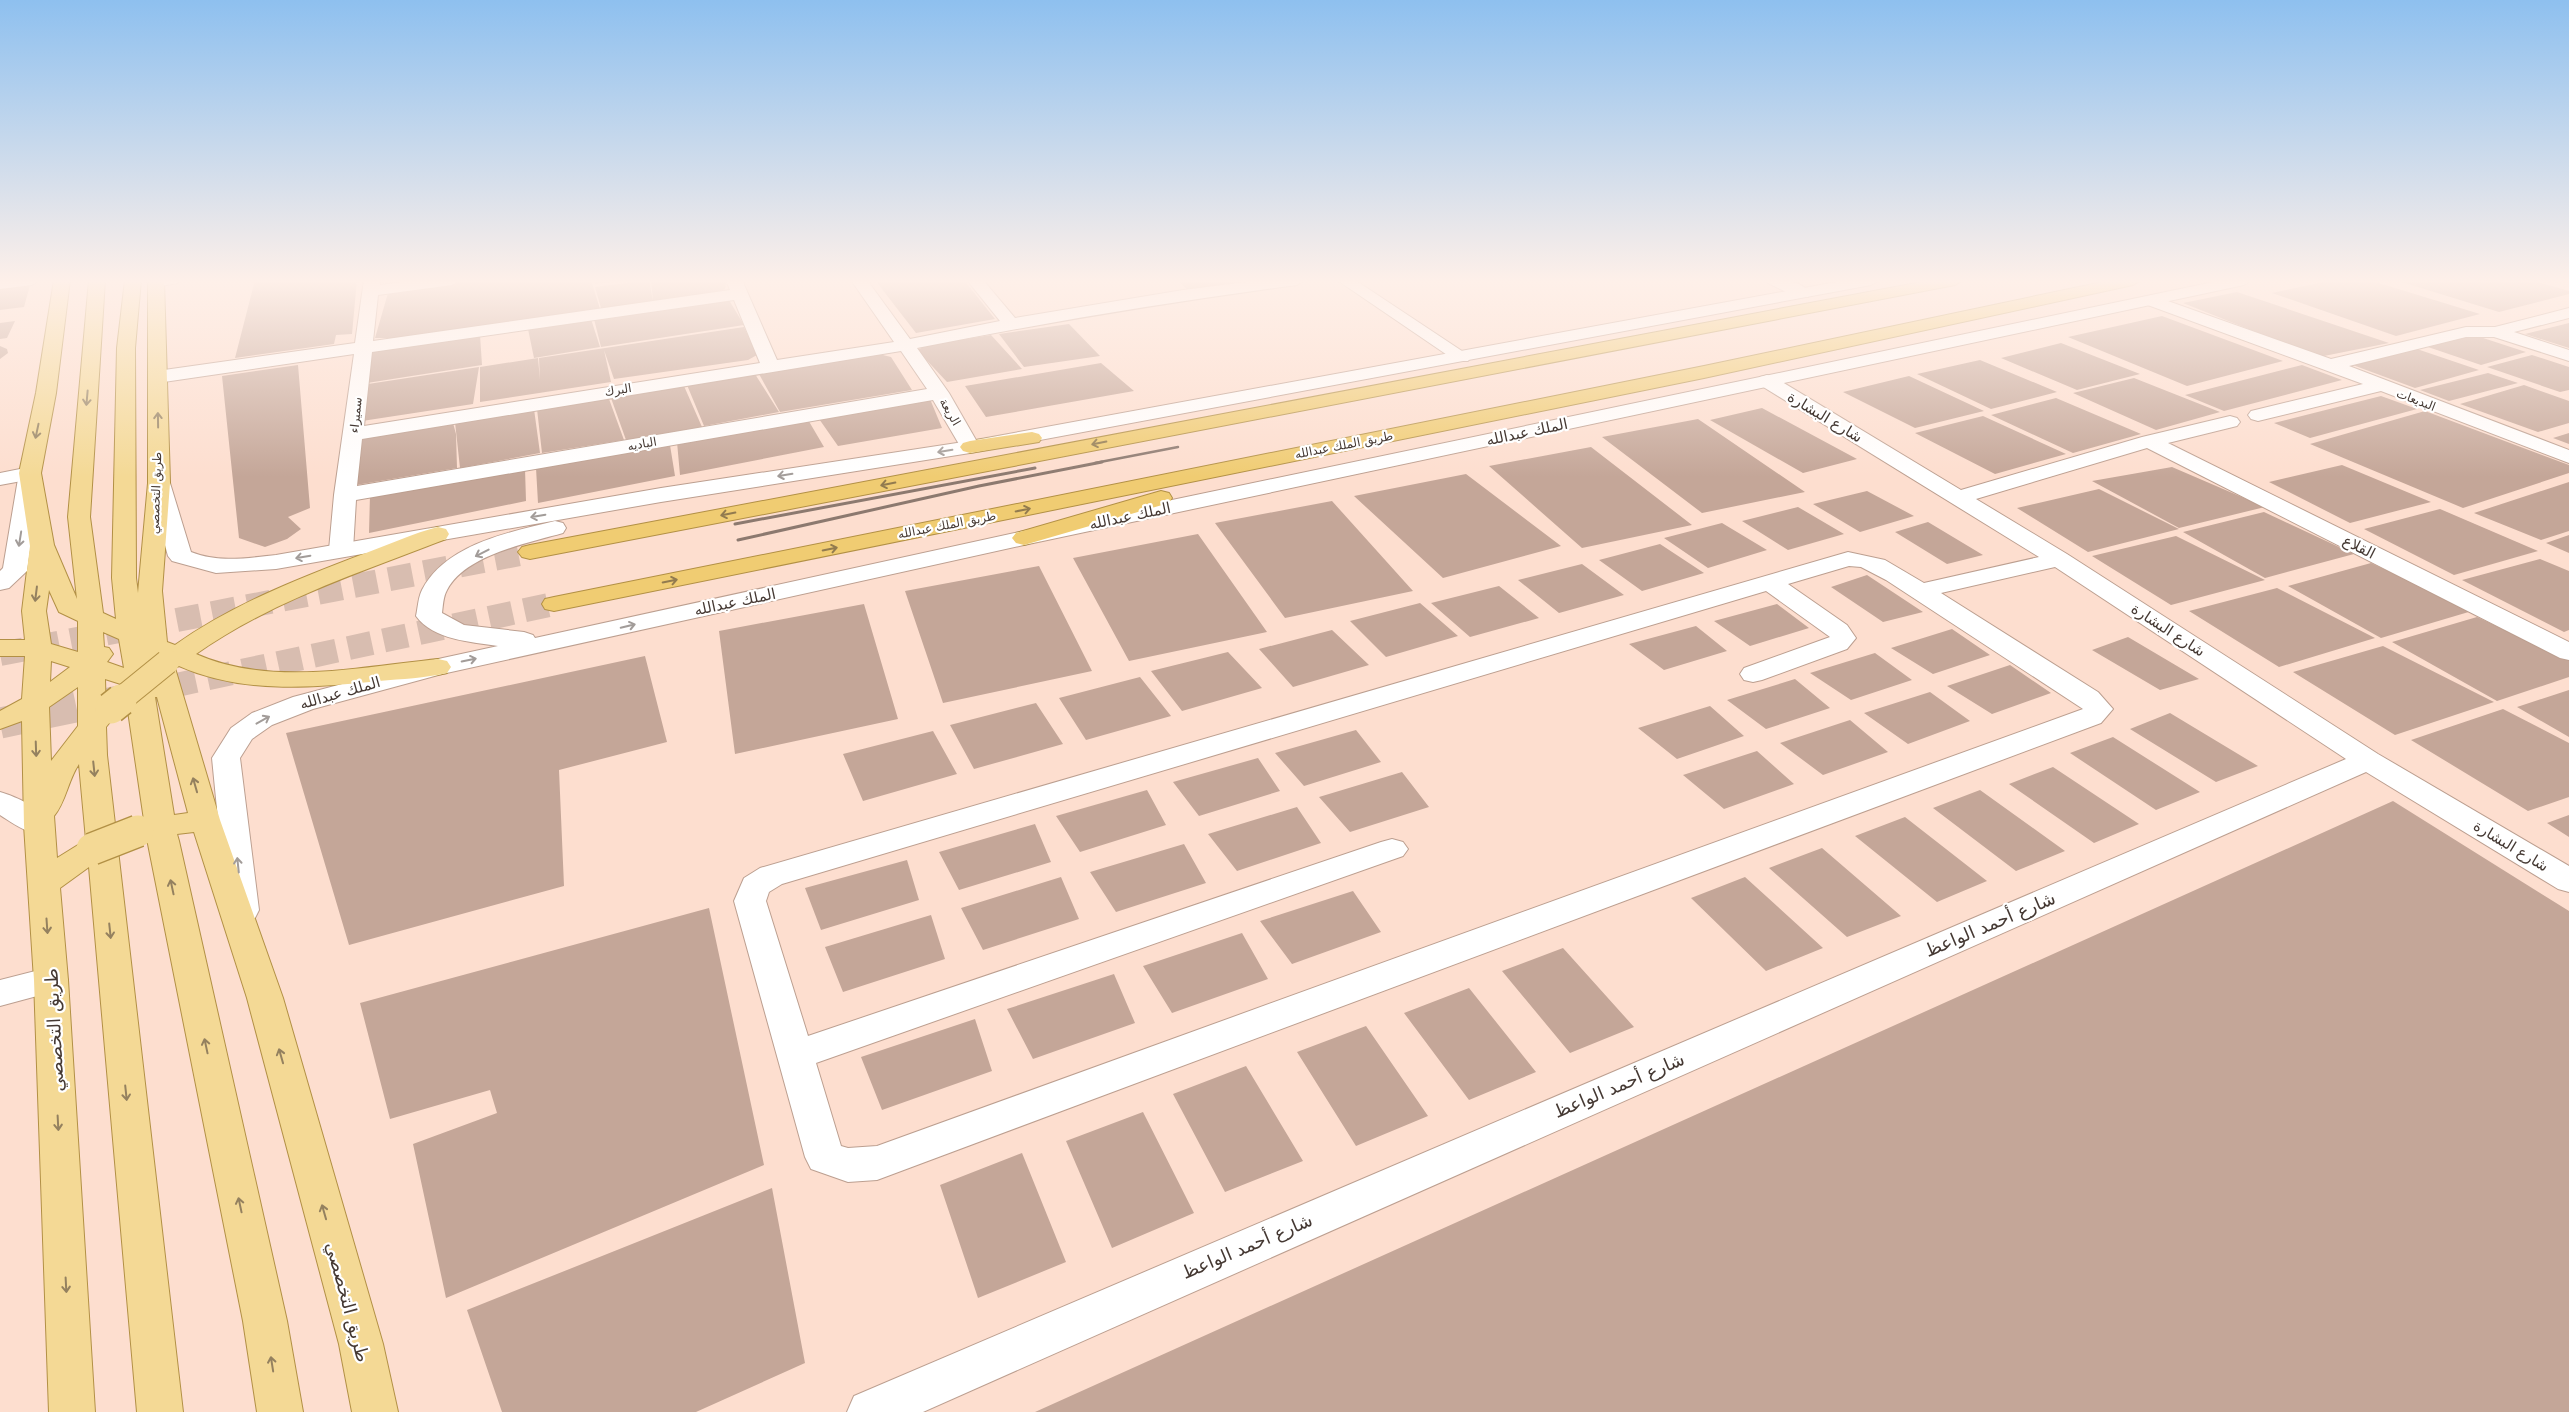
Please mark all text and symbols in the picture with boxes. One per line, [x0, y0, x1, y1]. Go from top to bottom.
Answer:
street label: البرك [604, 381, 633, 400]
street label: البديعات [2394, 386, 2438, 414]
street label: شارع البشارة [1784, 388, 1866, 446]
one-way arrow [82, 390, 91, 406]
street label: سميراء [347, 396, 366, 434]
street label: الريعة [936, 396, 963, 429]
one-way arrow [153, 412, 162, 428]
street label: الملك عبدالله [1485, 415, 1569, 449]
one-way arrow [32, 423, 42, 439]
street label: طريق الملك عبدالله [1294, 429, 1394, 462]
street label: الباديه [626, 435, 658, 453]
one-way arrow [1091, 439, 1107, 449]
one-way arrow [938, 446, 954, 456]
street label: طريق التخصصي [148, 452, 165, 535]
one-way arrow [777, 471, 793, 481]
one-way arrow [880, 479, 896, 489]
street label: الملك عبدالله [1088, 499, 1172, 533]
one-way arrow [1015, 504, 1031, 514]
street label: طريق الملك عبدالله [897, 509, 997, 542]
one-way arrow [721, 510, 737, 519]
one-way arrow [530, 512, 546, 522]
one-way arrow [15, 530, 25, 546]
street label: القلاع [2340, 531, 2378, 563]
one-way arrow [821, 543, 837, 553]
one-way arrow [475, 549, 490, 558]
one-way arrow [295, 553, 311, 563]
one-way arrow [662, 575, 678, 585]
street label: الملك عبدالله [693, 585, 777, 619]
one-way arrow [31, 586, 41, 602]
street label: شارع البشارة [2128, 599, 2208, 661]
one-way arrow [619, 620, 635, 630]
one-way arrow [460, 655, 476, 664]
street label: الملك عبدالله [298, 673, 382, 713]
one-way arrow [255, 715, 270, 724]
one-way arrow [32, 741, 41, 757]
one-way arrow [89, 761, 99, 777]
one-way arrow [190, 778, 200, 794]
street label: شارع البشارة [2470, 817, 2552, 875]
one-way arrow [233, 858, 243, 874]
one-way arrow [167, 879, 177, 895]
street label: شارع أحمد الواعظ [1921, 886, 2059, 962]
one-way arrow [43, 917, 52, 933]
one-way arrow [105, 923, 115, 939]
street label: طريق التخصصي [40, 968, 69, 1092]
one-way arrow [201, 1038, 210, 1054]
street label: شارع أحمد الواعظ [1550, 1047, 1688, 1123]
one-way arrow [275, 1048, 285, 1064]
one-way arrow [121, 1084, 131, 1100]
one-way arrow [54, 1115, 63, 1131]
one-way arrow [235, 1197, 244, 1213]
one-way arrow [319, 1205, 329, 1221]
street label: شارع أحمد الواعظ [1178, 1208, 1316, 1284]
street label: طريق التخصصي [321, 1240, 374, 1365]
one-way arrow [61, 1277, 70, 1293]
one-way arrow [266, 1356, 276, 1372]

